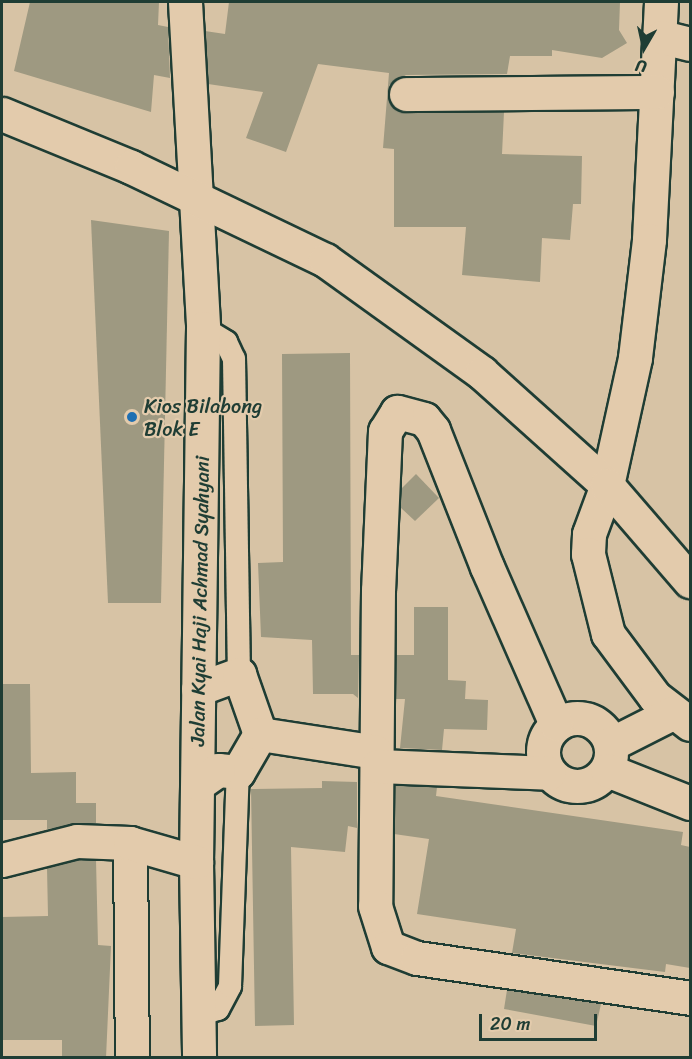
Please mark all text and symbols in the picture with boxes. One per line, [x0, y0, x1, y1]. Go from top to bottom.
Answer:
north arrow [614, 18, 674, 78]
text: U [634, 51, 649, 81]
place label: Kios Bilabong Blok E [144, 394, 262, 441]
marker: Kios Bilabong Blok E [125, 410, 139, 424]
street label: Jalan Kyai Haji Achmad Syahyani [185, 456, 215, 746]
scale bar [482, 1002, 600, 1040]
text: 20 m [490, 1008, 530, 1040]

